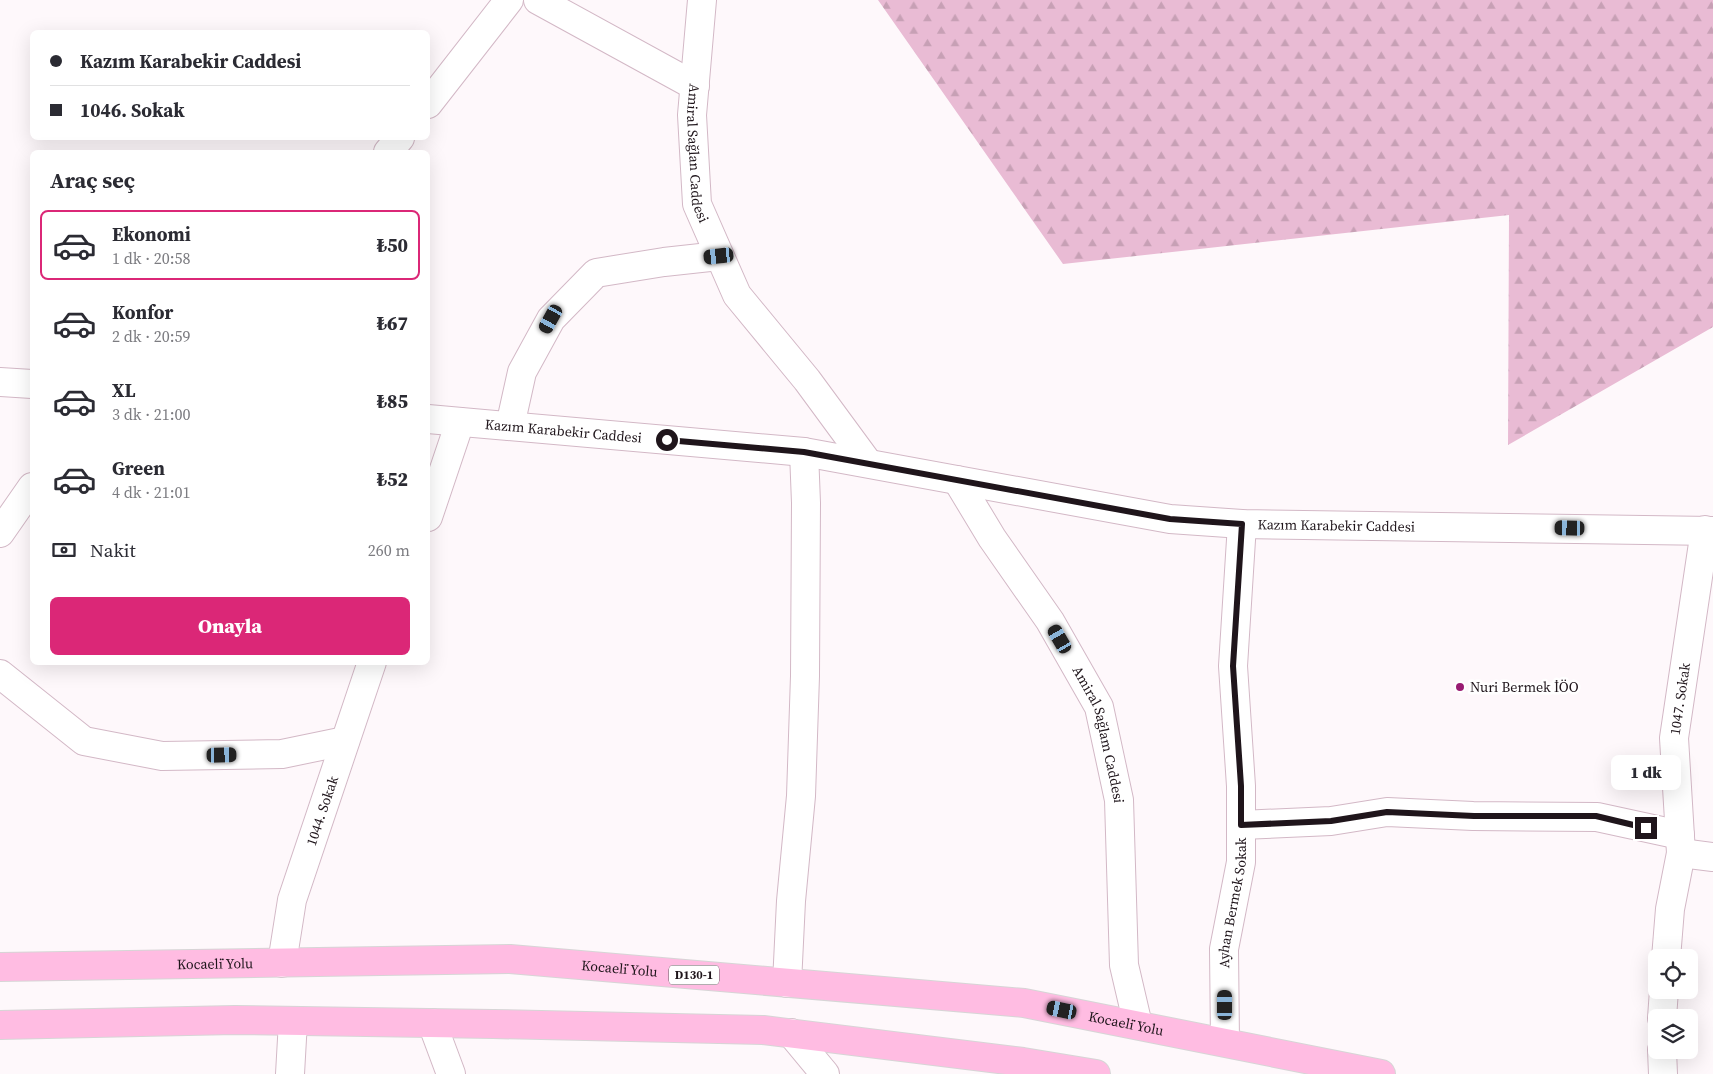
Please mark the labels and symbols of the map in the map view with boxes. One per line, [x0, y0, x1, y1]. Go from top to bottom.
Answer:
street label: Amiral Sağlan Caddesi [682, 83, 714, 226]
car [703, 247, 734, 265]
car [537, 302, 564, 336]
street label: Kazım Karabekir Caddesi [484, 414, 643, 448]
route start [656, 429, 678, 451]
street label: Kazım Karabekir Caddesi [1257, 514, 1415, 537]
car [1554, 520, 1585, 536]
car [1046, 622, 1073, 656]
street label: 1047. Sokak [1665, 661, 1695, 736]
street label: Amiral Sağlam Caddesi [1068, 662, 1129, 803]
place label: Nuri Bermek İÖO [1470, 677, 1579, 697]
marker: Nuri Bermek İÖO [1454, 681, 1466, 693]
car [206, 747, 237, 763]
callout: 1 dk [1611, 756, 1681, 790]
street label: 1044. Sokak [301, 773, 343, 848]
route end [1635, 817, 1657, 839]
street label: Ayhan Bermek Sokak [1213, 837, 1251, 968]
street label: Kocaeli̇ Yolu [177, 953, 253, 974]
street label: Kocaeli̇ Yolu [581, 955, 658, 982]
road number: D130-1 [669, 966, 719, 984]
car [1217, 990, 1232, 1020]
car [1045, 1000, 1078, 1020]
street label: Kocaeli̇ Yolu [1087, 1006, 1165, 1041]

